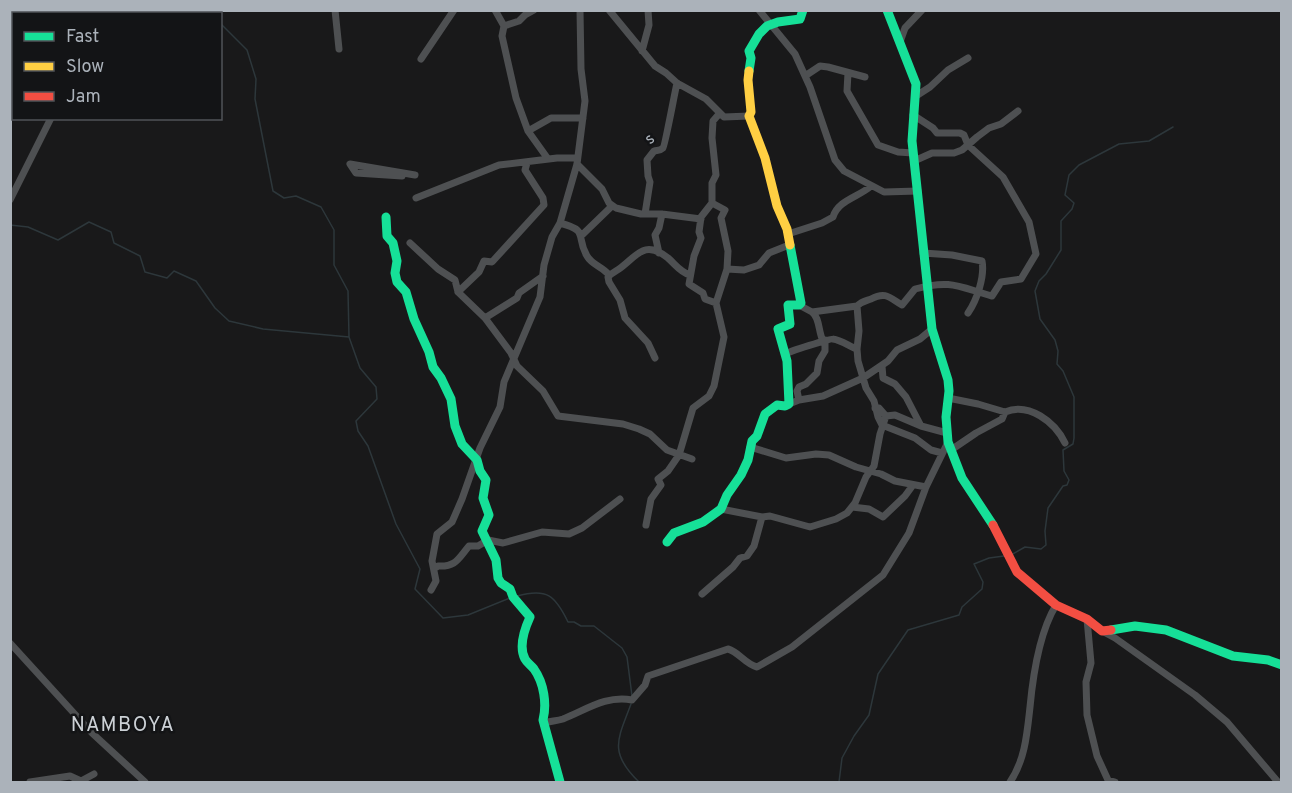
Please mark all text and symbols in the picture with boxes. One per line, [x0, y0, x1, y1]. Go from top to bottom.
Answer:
legend [12, 12, 222, 120]
text: Fast [66, 26, 99, 49]
text: Slow [66, 56, 104, 79]
text: Jam [66, 86, 101, 109]
street label: s [641, 129, 659, 150]
district label: NAMBOYA [71, 713, 175, 739]

